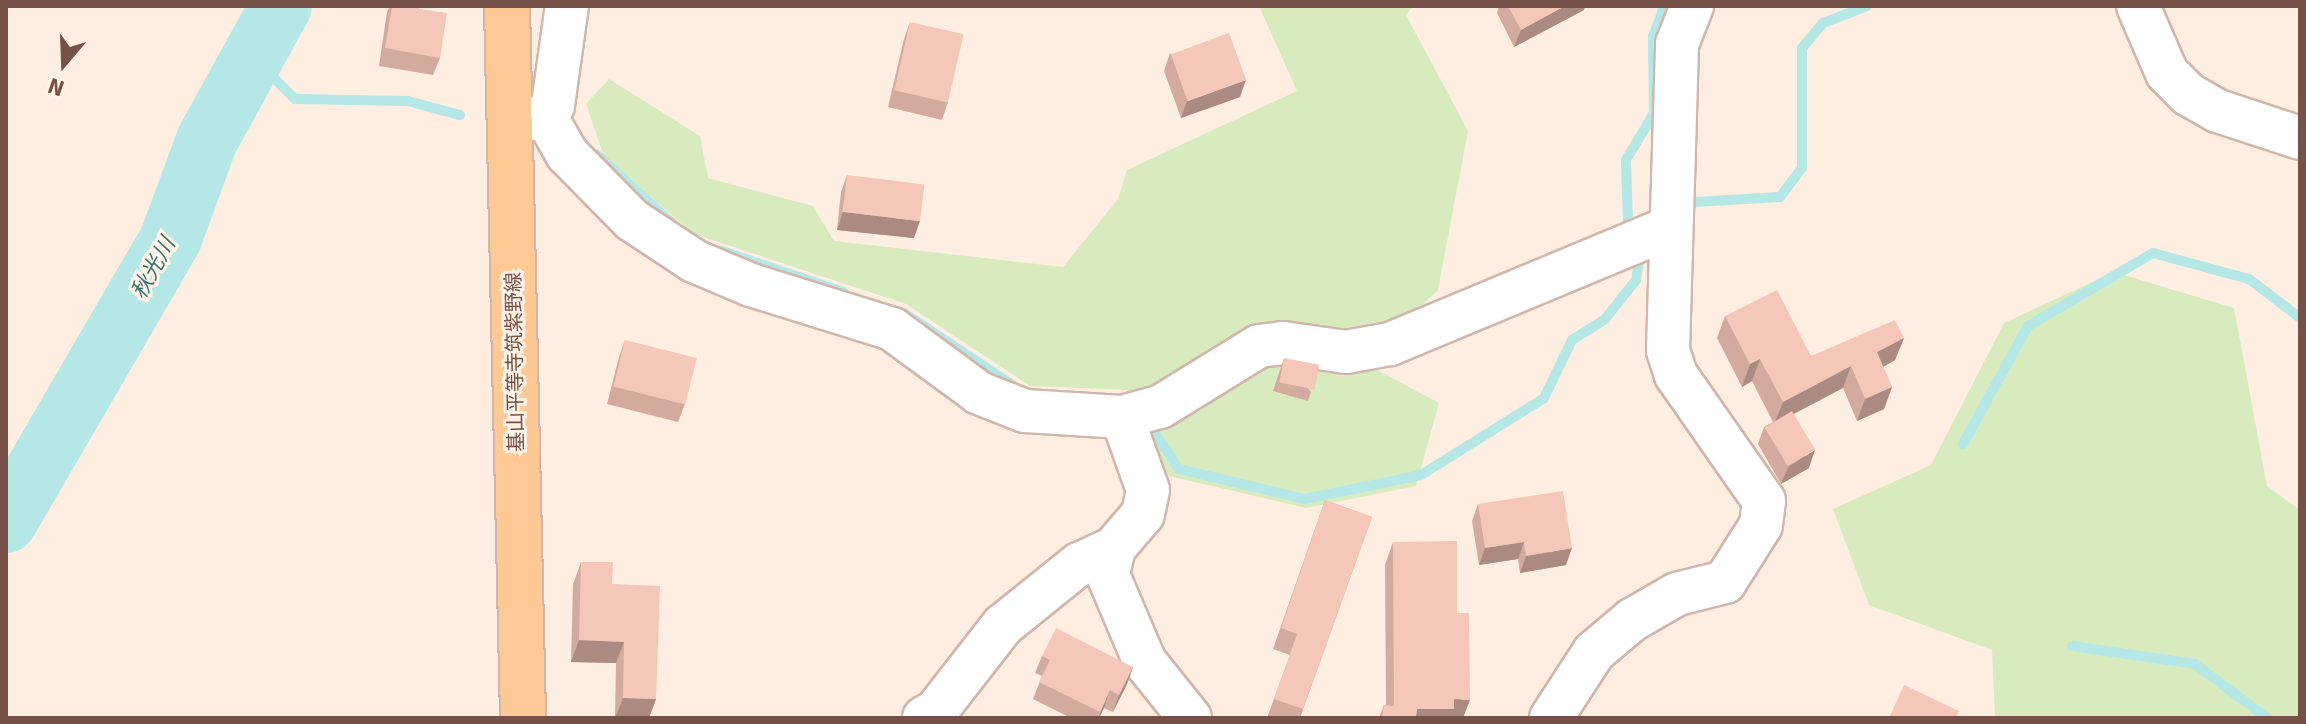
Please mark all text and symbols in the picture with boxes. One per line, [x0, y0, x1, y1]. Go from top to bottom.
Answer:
north arrow [24, 24, 104, 104]
text: N [44, 72, 68, 102]
water label: 秋光川 [125, 233, 181, 303]
street label: 基山平等寺筑紫野線 [501, 272, 529, 452]

